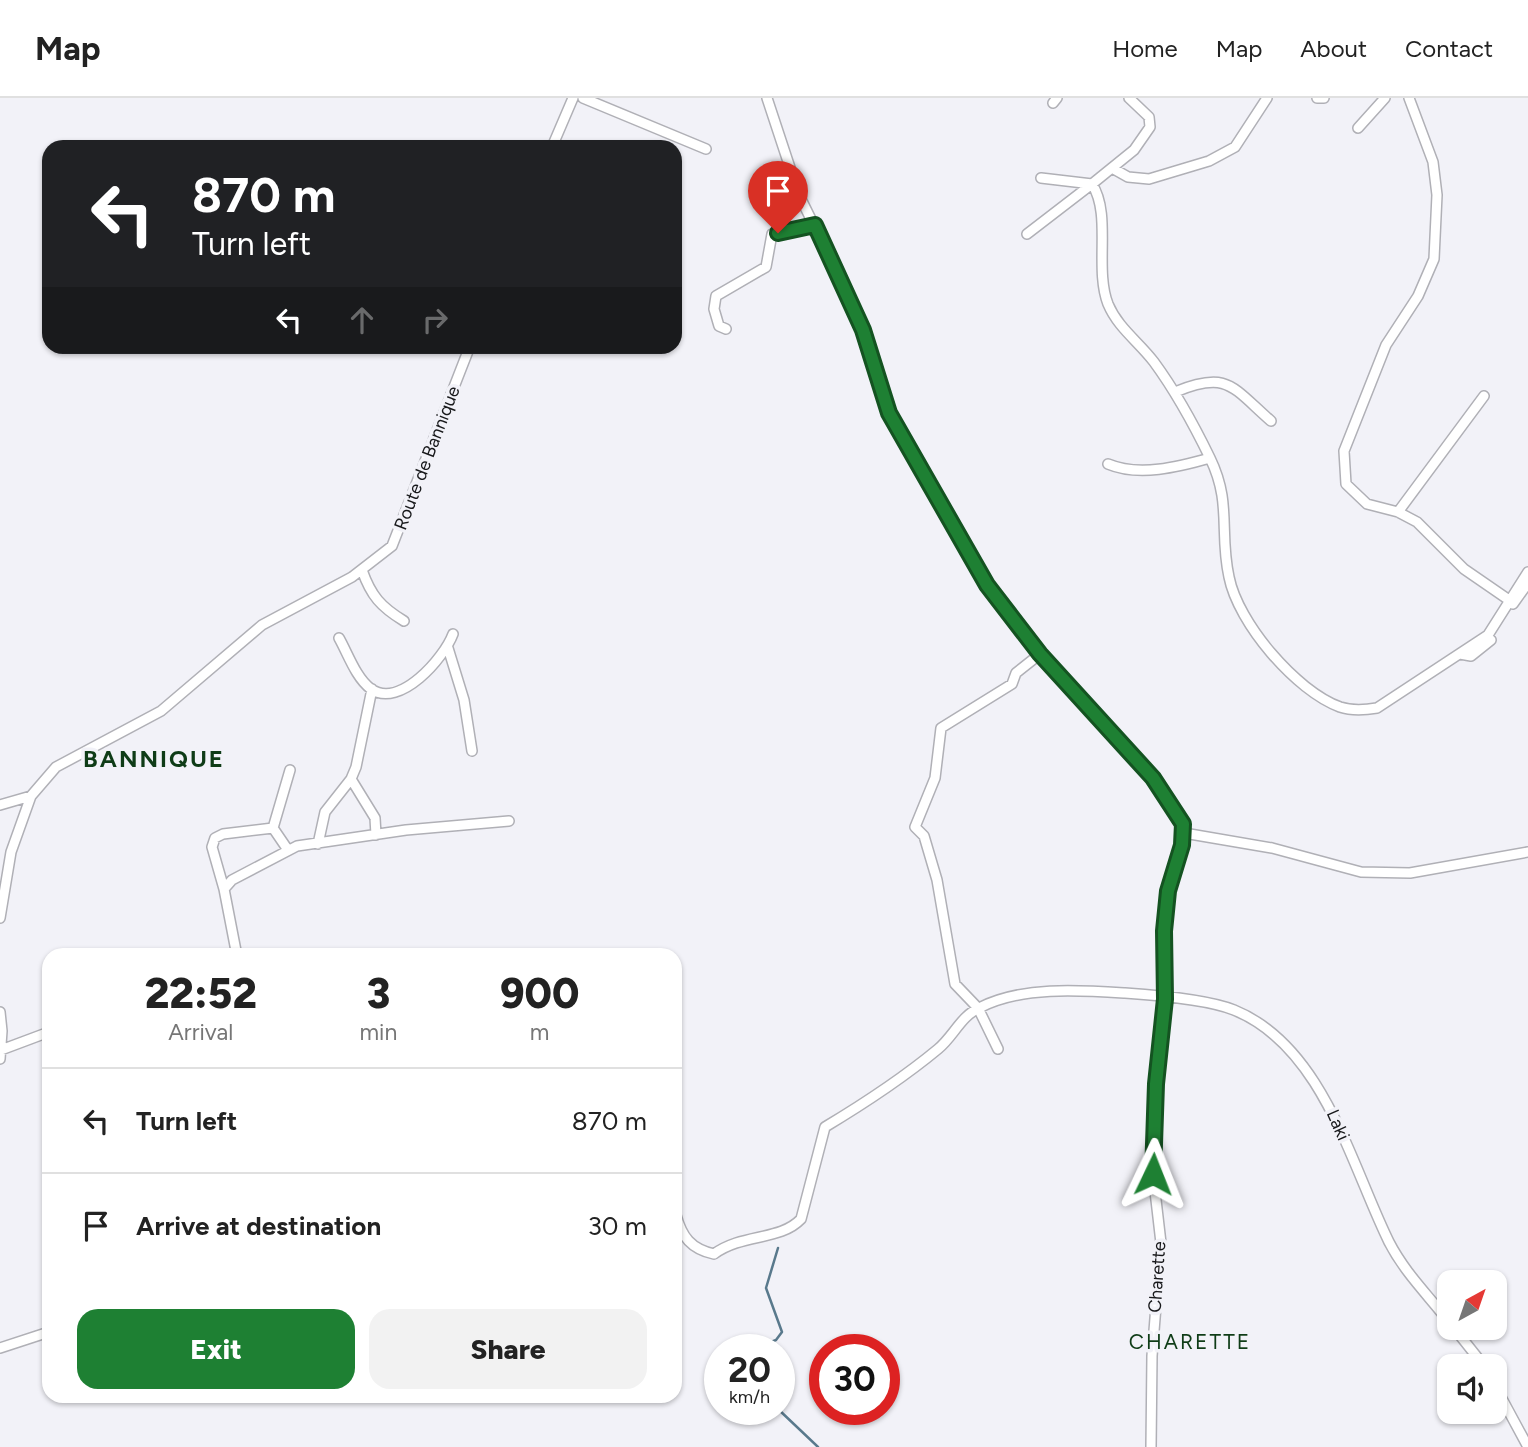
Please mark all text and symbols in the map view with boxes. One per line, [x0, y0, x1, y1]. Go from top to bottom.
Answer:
text: Map [35, 29, 101, 68]
text: Home [1112, 34, 1178, 63]
text: Map [1216, 34, 1262, 63]
text: About [1300, 34, 1367, 63]
text: Contact [1405, 34, 1493, 63]
pin [748, 161, 808, 233]
text: 870 m [192, 165, 335, 224]
icon: left [77, 168, 168, 259]
icon: arrive [759, 172, 797, 210]
text: Turn left [192, 225, 311, 263]
icon: left [270, 301, 308, 339]
icon: ahead [343, 301, 381, 339]
icon: right [416, 301, 454, 339]
street label: Route de Bannique [389, 383, 465, 533]
district label: BANNIQUE [83, 744, 225, 773]
text: 22:52 [145, 968, 257, 1019]
text: 3 [367, 968, 390, 1019]
text: 900 [500, 968, 579, 1019]
text: Arrival [168, 1018, 233, 1046]
text: min [360, 1018, 397, 1046]
text: m [530, 1018, 549, 1046]
icon: left [77, 1102, 115, 1140]
text: Turn left [136, 1105, 237, 1137]
text: 870 m [572, 1105, 647, 1137]
street label: Laki [1322, 1106, 1354, 1144]
position arrow [1116, 1137, 1190, 1211]
icon: arrive [77, 1207, 115, 1245]
text: Arrive at destination [136, 1210, 381, 1242]
text: 30 m [588, 1210, 647, 1242]
street label: Charette [1144, 1240, 1170, 1313]
north arrow [1437, 1270, 1507, 1340]
map controls [1437, 1270, 1507, 1424]
button: Exit [77, 1309, 355, 1389]
button: Share [369, 1309, 647, 1389]
district label: CHARETTE [1129, 1329, 1251, 1354]
speed limit sign: 30 [809, 1334, 900, 1425]
text: 20 [728, 1349, 771, 1391]
button: sound [1437, 1354, 1507, 1424]
text: km/h [729, 1386, 770, 1408]

